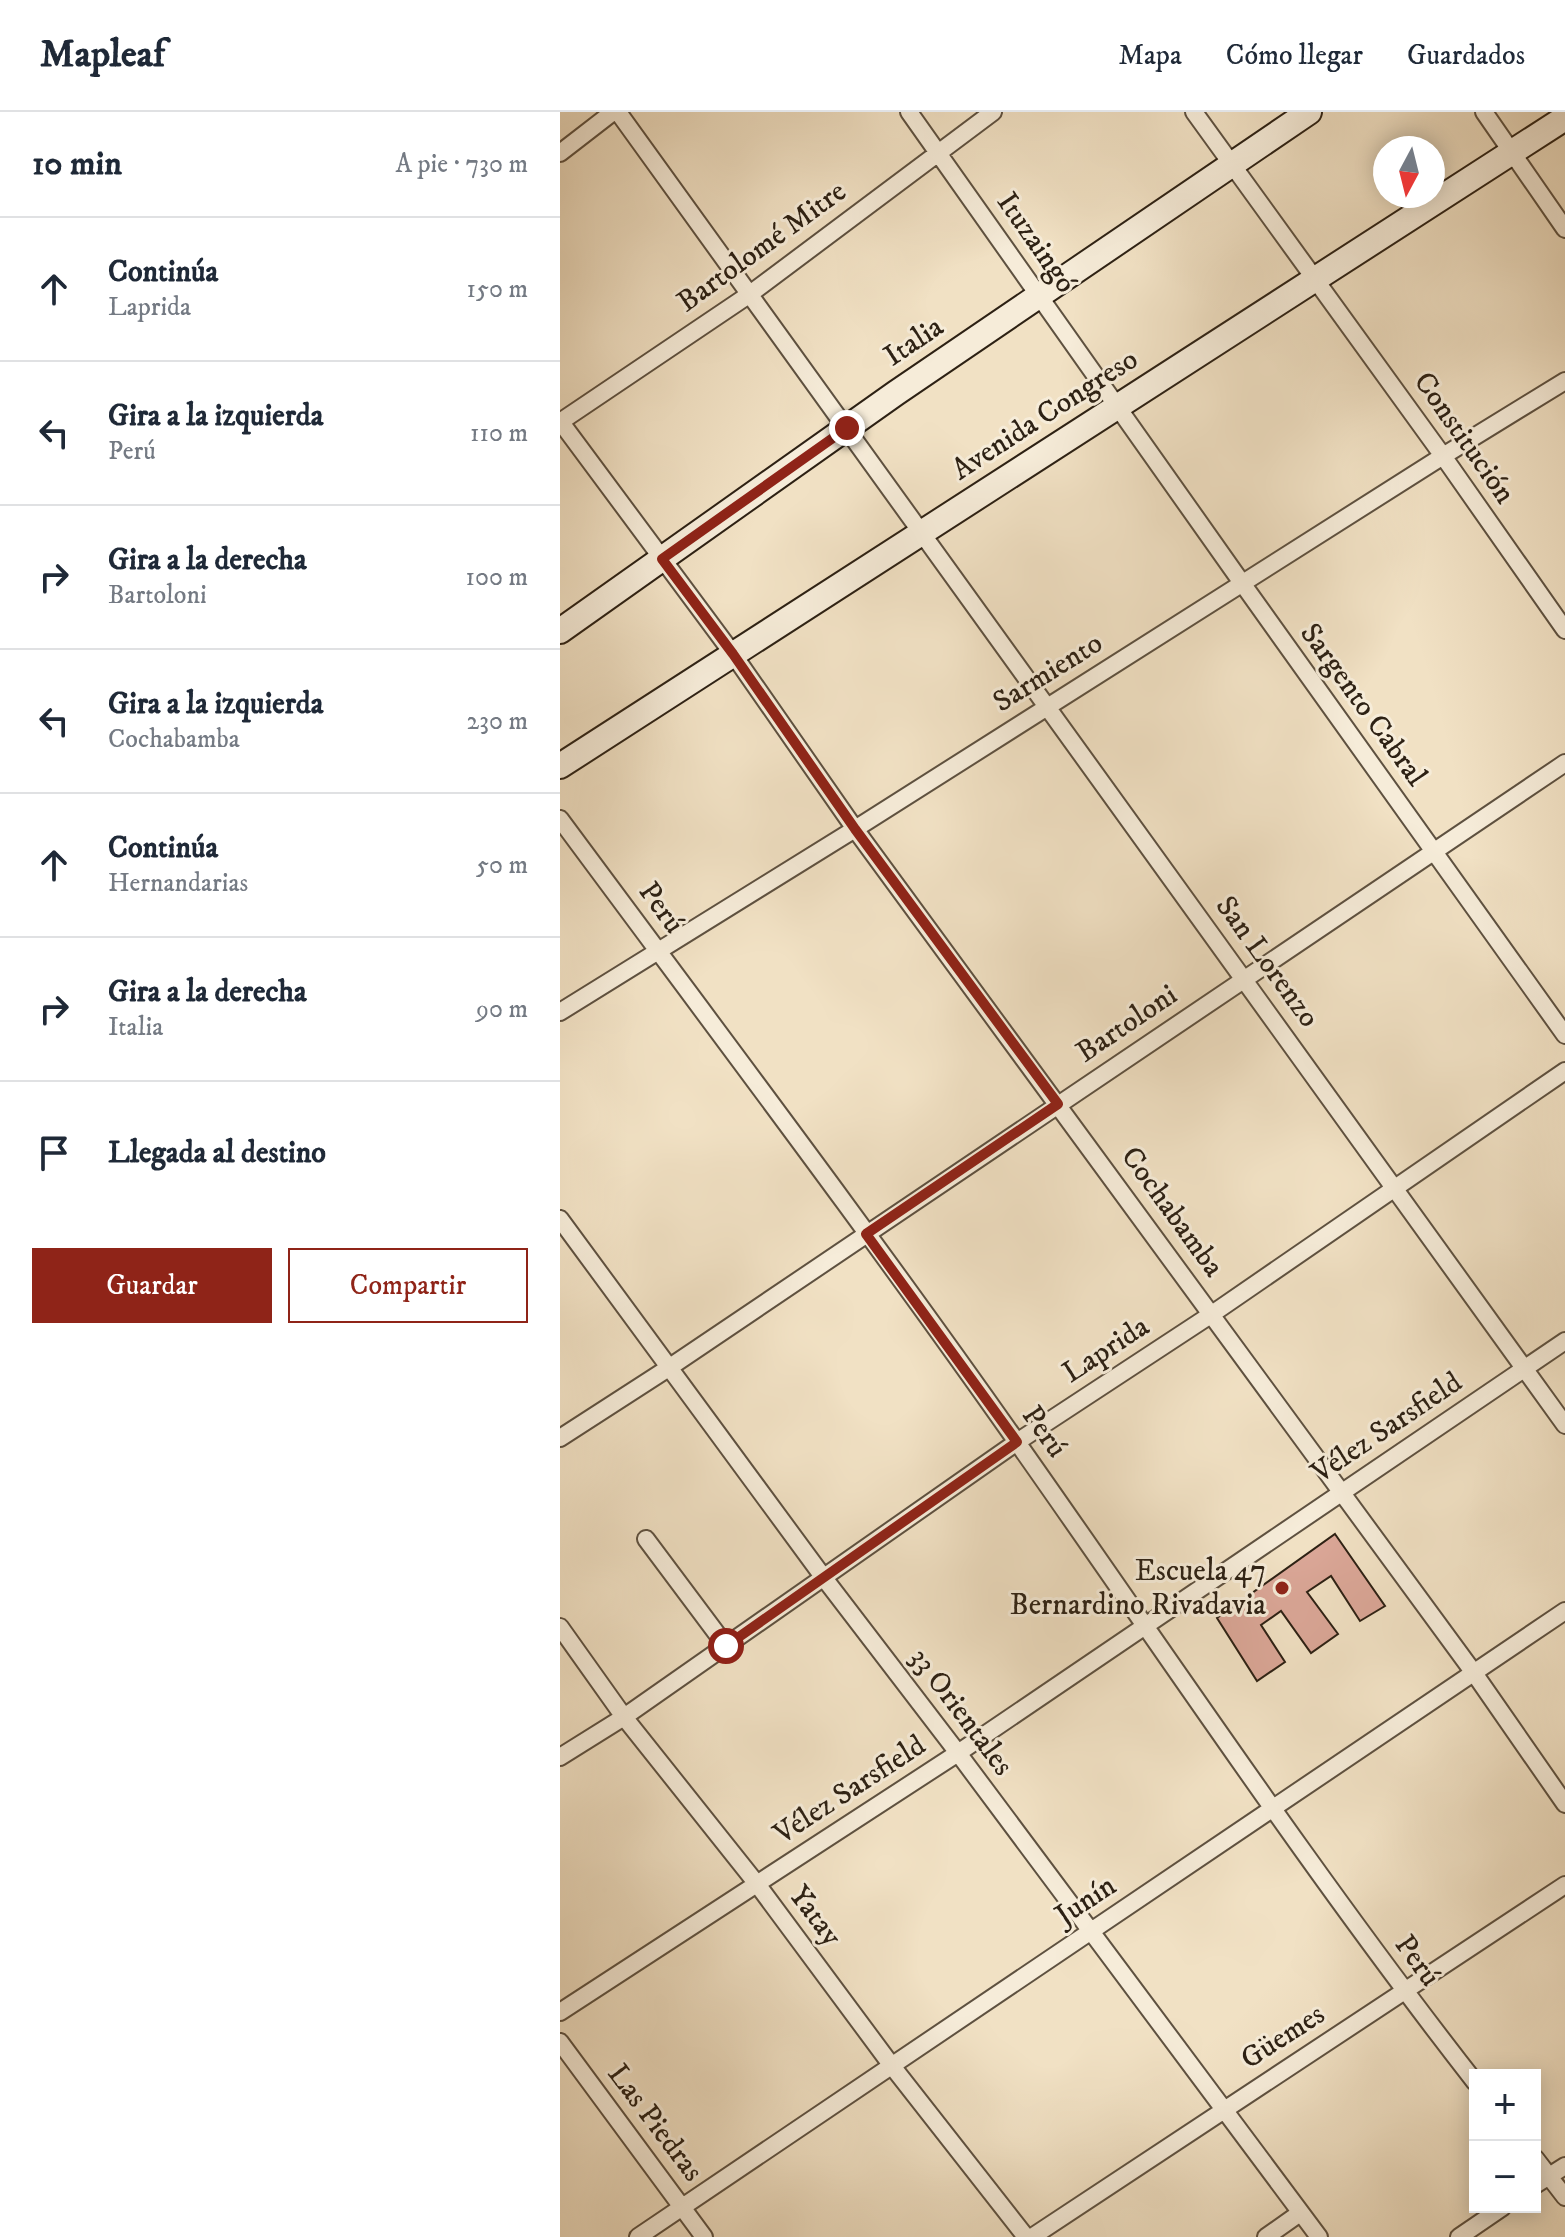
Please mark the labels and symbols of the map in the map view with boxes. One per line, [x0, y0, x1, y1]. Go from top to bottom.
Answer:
north arrow [1373, 136, 1445, 208]
street label: Bartolomé Mitre [670, 173, 854, 321]
street label: Ituzaingó [988, 186, 1084, 300]
street label: Italia [877, 309, 951, 375]
street label: Avenida Congreso [945, 341, 1145, 489]
street label: Constitución [1405, 365, 1523, 511]
route end [829, 410, 865, 446]
street label: Sargento Cabral [1292, 616, 1434, 794]
street label: Sarmiento [986, 625, 1110, 721]
street label: Perú [630, 875, 692, 941]
street label: San Lorenzo [1207, 889, 1327, 1035]
street label: Bartoloni [1069, 977, 1185, 1071]
street label: Cochabamba [1112, 1140, 1232, 1285]
street label: Laprida [1056, 1308, 1157, 1392]
street label: Vélez Sarsfield [1304, 1364, 1469, 1492]
street label: Perú [1013, 1399, 1075, 1465]
place label: Escuela 47 Bernardino Rivadavia [1010, 1553, 1266, 1624]
marker: Escuela 47 Bernardino Rivadavia [1273, 1579, 1291, 1597]
route start [708, 1628, 744, 1664]
street label: 33 Orientales [901, 1641, 1021, 1783]
street label: Vélez Sarsfield [766, 1727, 933, 1853]
street label: Junín [1046, 1867, 1124, 1936]
street label: Yatay [780, 1878, 850, 1954]
street label: Perú [1386, 1928, 1448, 1994]
street label: Güemes [1234, 1996, 1332, 2078]
street label: Las Piedras [599, 2057, 711, 2189]

